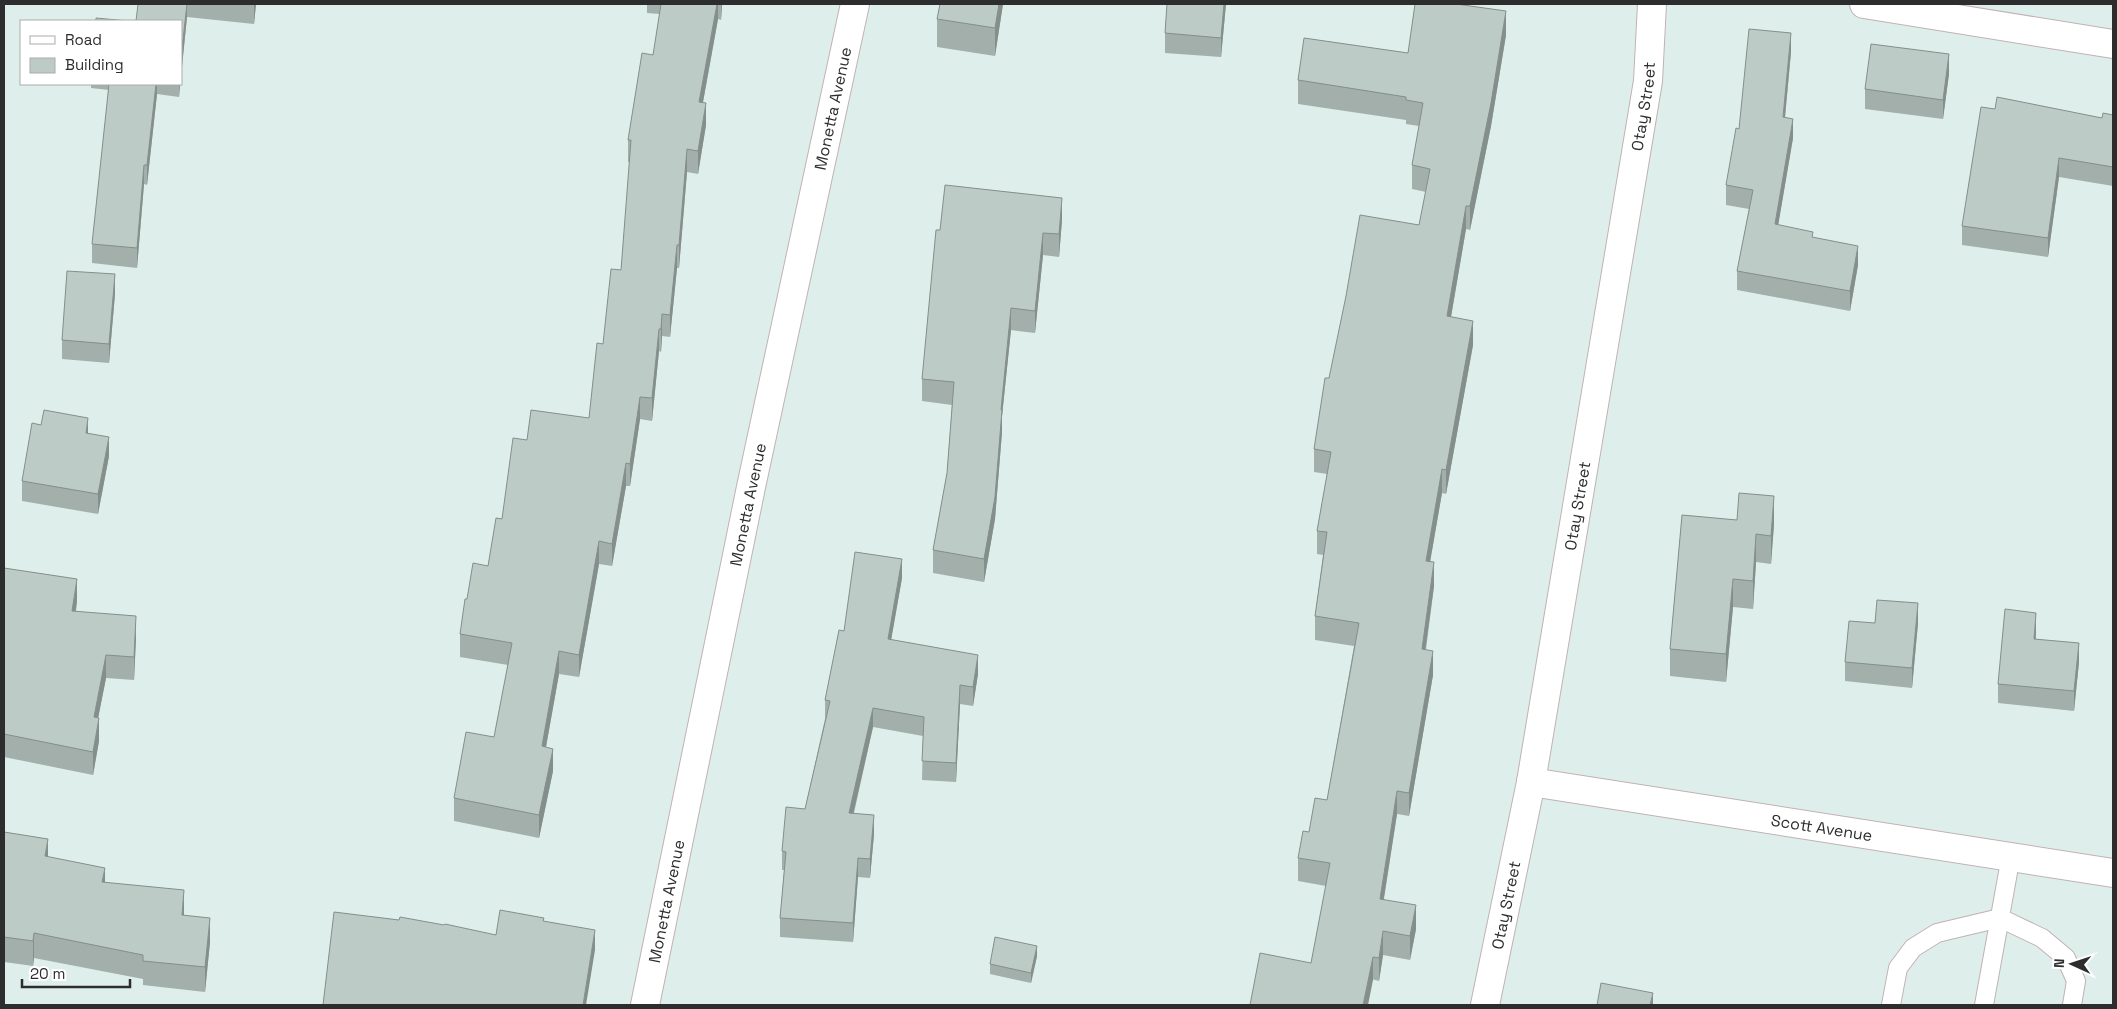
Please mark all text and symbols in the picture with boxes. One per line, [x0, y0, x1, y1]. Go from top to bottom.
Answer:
legend [20, 20, 182, 85]
text: Road [65, 30, 102, 49]
street label: Monetta Avenue [810, 45, 856, 172]
text: Building [65, 55, 124, 74]
street label: Otay Street [1627, 61, 1660, 153]
street label: Monetta Avenue [725, 441, 771, 568]
street label: Otay Street [1560, 460, 1595, 552]
street label: Scott Avenue [1770, 810, 1874, 846]
street label: Monetta Avenue [644, 838, 690, 965]
street label: Otay Street [1487, 859, 1525, 951]
north arrow [2047, 939, 2097, 989]
scale bar [22, 956, 130, 988]
text: N [2050, 958, 2068, 968]
text: 20 m [30, 964, 65, 983]

